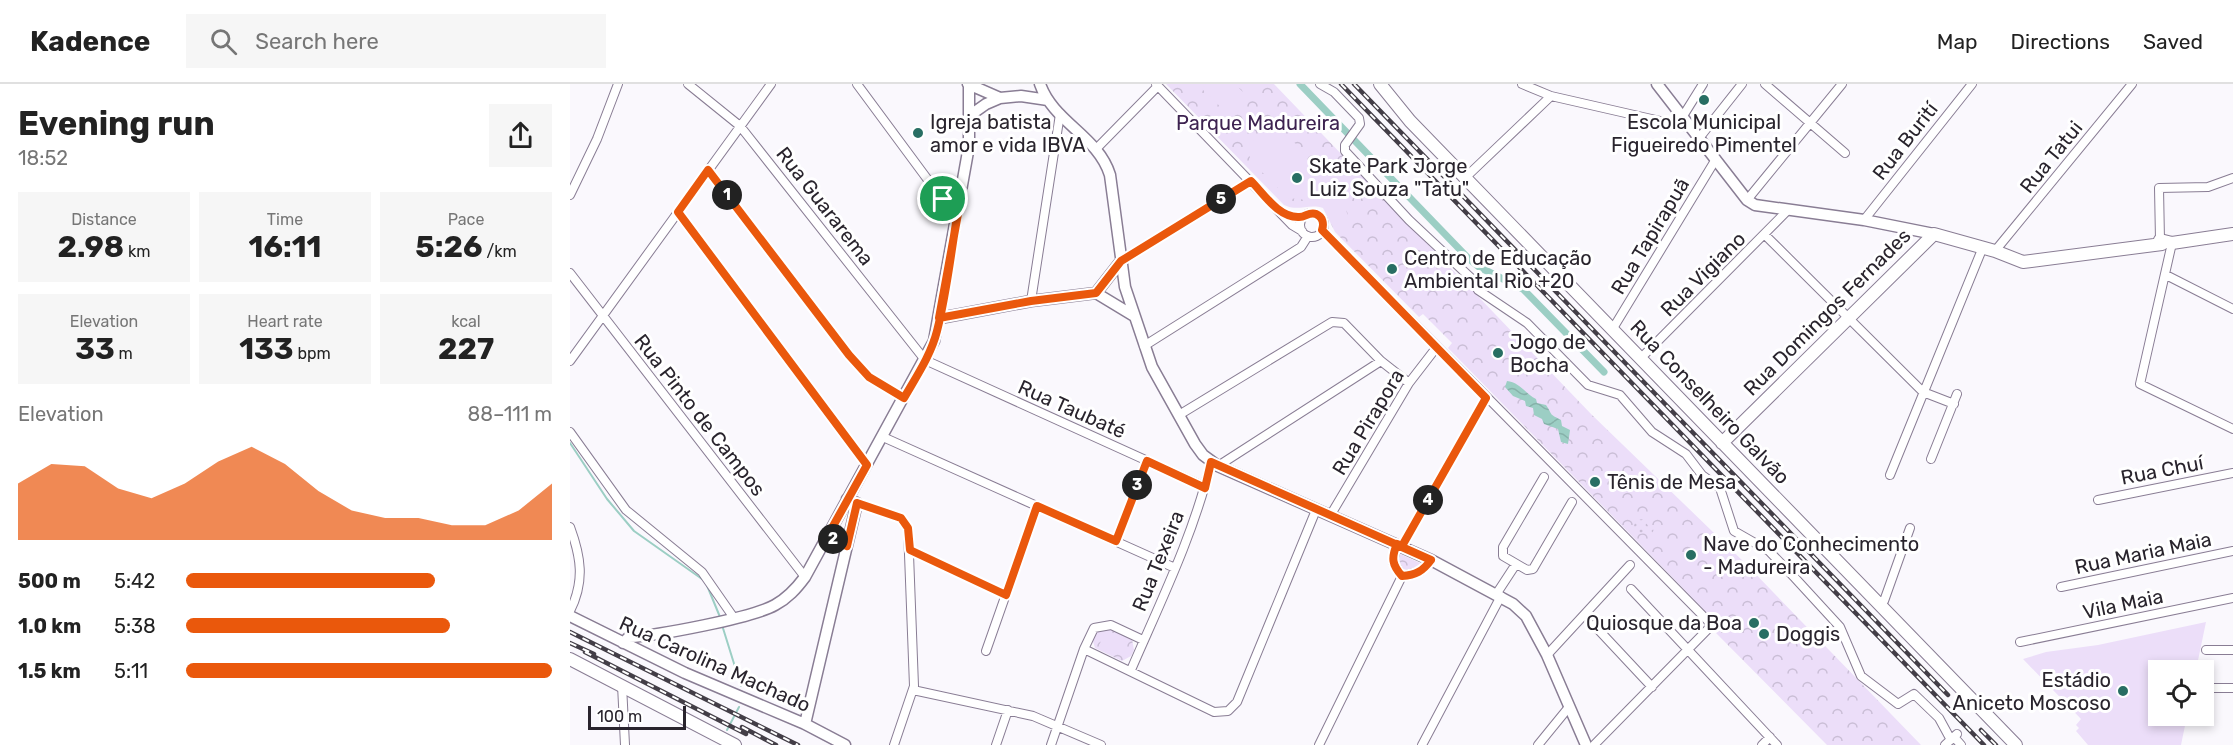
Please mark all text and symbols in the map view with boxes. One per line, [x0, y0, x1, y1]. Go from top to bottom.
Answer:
search box [186, 14, 606, 68]
text: Kadence [30, 25, 150, 58]
icon: search [207, 25, 240, 58]
text: Search here [255, 28, 379, 55]
text: Map [1937, 29, 1978, 54]
text: Directions [2011, 29, 2110, 54]
text: Saved [2143, 29, 2203, 54]
marker: Escola Municipal Figueiredo Pimentel [1697, 93, 1711, 107]
street label: Rua Burití [1867, 97, 1943, 184]
text: Evening run [18, 104, 215, 143]
button: share [489, 104, 552, 167]
place label: Igreja batista amor e vida IBVA [930, 110, 1086, 157]
place label: Escola Municipal Figueiredo Pimentel [1611, 110, 1797, 157]
park label: Parque Madureira [1176, 111, 1340, 135]
street label: Rua Tatui [2015, 116, 2087, 198]
marker: Igreja batista amor e vida IBVA [911, 126, 925, 140]
street label: Rua Guararema [771, 142, 879, 270]
text: 18:52 [18, 146, 68, 170]
place label: Skate Park Jorge Luiz Souza "Tatu" [1309, 154, 1469, 201]
marker: Skate Park Jorge Luiz Souza "Tatu" [1290, 171, 1304, 185]
pin [917, 173, 968, 224]
street label: Rua Tapirapuã [1606, 173, 1694, 299]
pin: 1 [712, 180, 742, 210]
icon: arrive [926, 182, 959, 215]
pin: 5 [1206, 184, 1236, 214]
text: 1 [723, 185, 731, 204]
text: 5 [1216, 189, 1226, 208]
text: Distance [71, 210, 137, 229]
text: Time [267, 210, 303, 229]
text: Pace [448, 210, 484, 229]
street label: Rua Domingos Fernades [1738, 223, 1916, 401]
street label: Rua Vigiano [1656, 227, 1750, 321]
text: 2.98 [58, 229, 124, 265]
text: 16:11 [248, 229, 322, 265]
text: 5:26 [415, 229, 483, 265]
text: km [124, 242, 150, 261]
text: /km [483, 242, 517, 261]
place label: Centro de Educação Ambiental Rio +20 [1404, 246, 1592, 293]
marker: Centro de Educação Ambiental Rio +20 [1385, 262, 1399, 276]
text: Elevation [70, 312, 138, 331]
text: Heart rate [247, 312, 323, 331]
text: kcal [451, 312, 481, 331]
street label: Rua Conselheiro Galvão [1625, 315, 1795, 489]
street label: Rua Pinto de Campos [629, 329, 771, 501]
place label: Jogo de Bocha [1510, 330, 1586, 377]
text: 33 [75, 331, 115, 367]
text: 133 [239, 331, 294, 367]
text: 227 [438, 331, 494, 367]
text: m [115, 344, 133, 363]
text: bpm [294, 344, 331, 363]
marker: Jogo de Bocha [1491, 346, 1505, 360]
street label: Rua Pirapora [1327, 365, 1409, 479]
street label: Rua Taubaté [1014, 375, 1130, 443]
text: Elevation [18, 402, 104, 426]
text: 88–111 m [467, 402, 552, 426]
street label: Rua Chuí [2119, 450, 2206, 490]
pin: 3 [1122, 470, 1152, 500]
place label: Tênis de Mesa [1607, 470, 1736, 494]
text: 3 [1132, 475, 1142, 494]
marker: Tênis de Mesa [1588, 475, 1602, 489]
pin: 4 [1413, 485, 1443, 515]
text: 4 [1423, 490, 1433, 509]
street label: Rua Texeira [1127, 507, 1189, 615]
pin: 2 [818, 524, 848, 554]
street label: Rua Maria Maia [2072, 527, 2214, 579]
text: 2 [828, 529, 838, 548]
place label: Nave do Conhecimento - Madureira [1703, 532, 1919, 579]
marker: Nave do Conhecimento - Madureira [1684, 548, 1698, 562]
text: 500 m [18, 569, 81, 593]
text: 5:42 [114, 569, 155, 593]
street label: Vila Maia [2081, 584, 2165, 624]
street label: Rua Carolina Machado [616, 611, 814, 717]
place label: Quiosque da Boa [1586, 611, 1742, 635]
text: 1.0 km [18, 614, 81, 638]
text: 5:38 [114, 614, 156, 638]
marker: Quiosque da Boa [1747, 616, 1761, 630]
place label: Doggis [1776, 622, 1840, 646]
marker: Doggis [1757, 627, 1771, 641]
text: 1.5 km [18, 659, 81, 683]
text: 5:11 [114, 659, 148, 683]
map controls [2148, 660, 2214, 726]
button: locate [2148, 660, 2214, 726]
place label: Estádio Aniceto Moscoso [1953, 668, 2111, 715]
marker: Estádio Aniceto Moscoso [2116, 684, 2130, 698]
scale bar [588, 703, 686, 730]
text: 100 m [597, 707, 642, 726]

